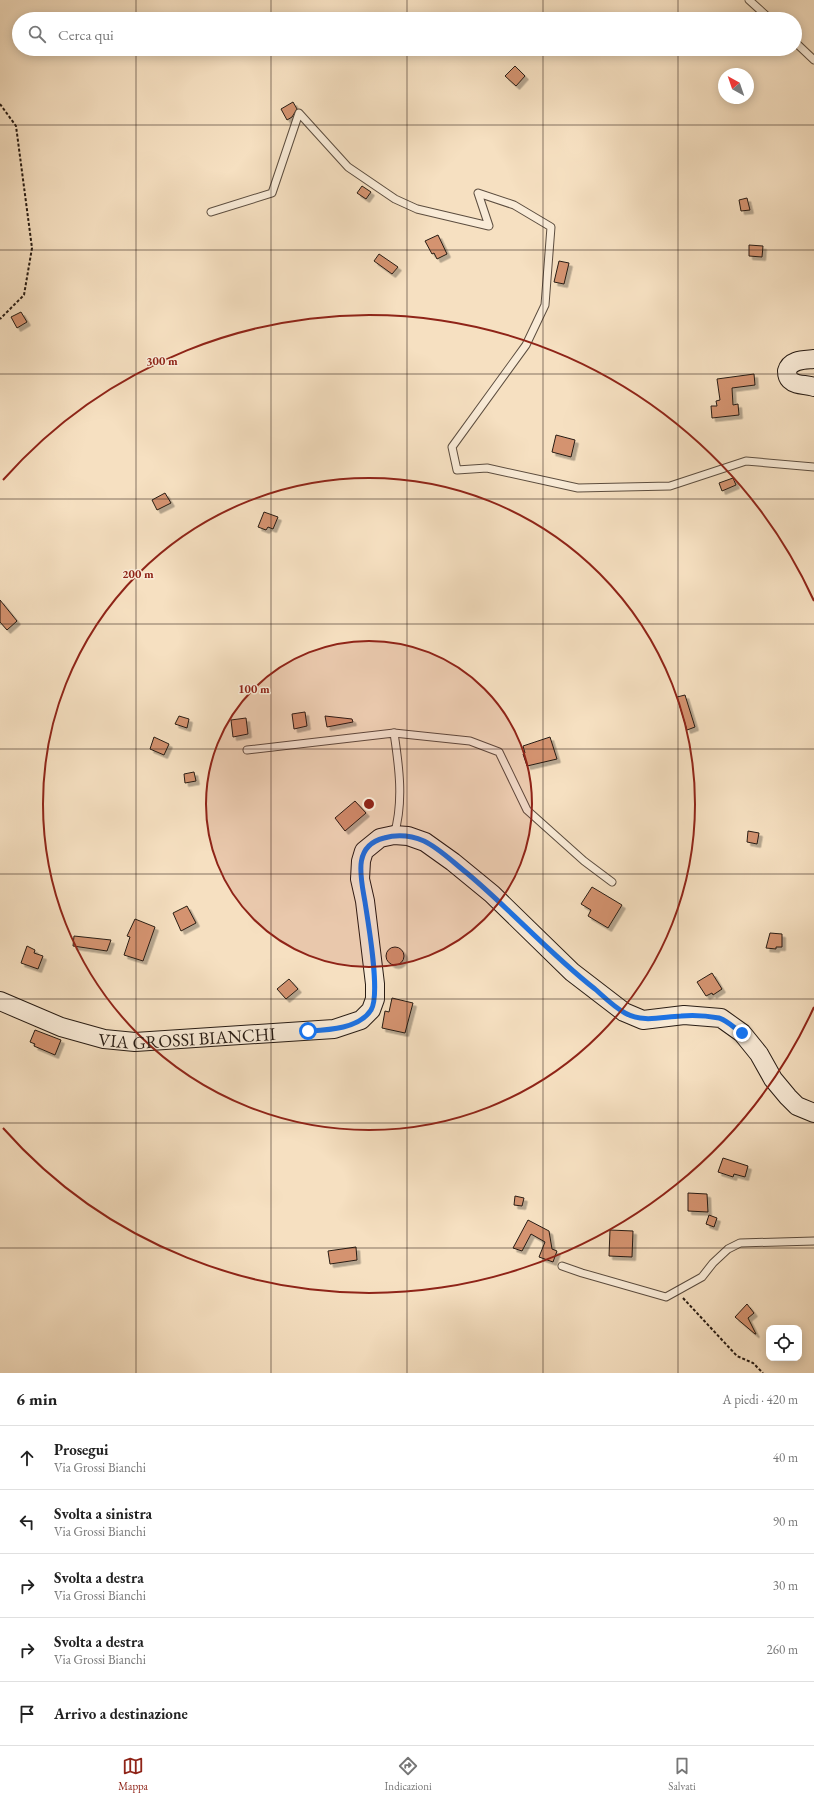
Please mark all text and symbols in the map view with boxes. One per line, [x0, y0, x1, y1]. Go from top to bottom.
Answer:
search box [12, 12, 802, 56]
icon: search [26, 23, 48, 45]
text: Cerca qui [58, 25, 114, 44]
north arrow [718, 68, 754, 104]
text: 300 m [146, 353, 178, 369]
text: 200 m [122, 566, 154, 582]
text: 100 m [238, 681, 270, 697]
centre of rings [362, 797, 376, 811]
street label: VIA GROSSI BIANCHI [97, 1021, 276, 1054]
route start [299, 1022, 317, 1040]
route end [733, 1024, 751, 1042]
map controls [766, 1325, 802, 1361]
button: locate [766, 1325, 802, 1361]
text: 6 min [16, 1388, 57, 1410]
text: A piedi · 420 m [723, 1391, 798, 1408]
text: Prosegui [54, 1440, 109, 1459]
icon: ahead [16, 1447, 38, 1469]
text: 40 m [773, 1449, 798, 1466]
text: Via Grossi Bianchi [54, 1459, 146, 1476]
text: Svolta a sinistra [54, 1504, 152, 1523]
icon: left [16, 1511, 38, 1533]
text: 90 m [773, 1513, 798, 1530]
text: Via Grossi Bianchi [54, 1523, 146, 1540]
text: Svolta a destra [54, 1568, 144, 1587]
icon: right [16, 1575, 38, 1597]
text: 30 m [773, 1577, 798, 1594]
text: Via Grossi Bianchi [54, 1587, 146, 1604]
text: Svolta a destra [54, 1632, 144, 1651]
icon: right [16, 1639, 38, 1661]
text: 260 m [767, 1641, 798, 1658]
text: Via Grossi Bianchi [54, 1651, 146, 1668]
icon: arrive [16, 1703, 38, 1725]
text: Arrivo a destinazione [54, 1704, 188, 1723]
tab: Mappa [118, 1755, 148, 1793]
tab: Indicazioni [385, 1755, 432, 1793]
tab: Salvati [668, 1755, 696, 1793]

